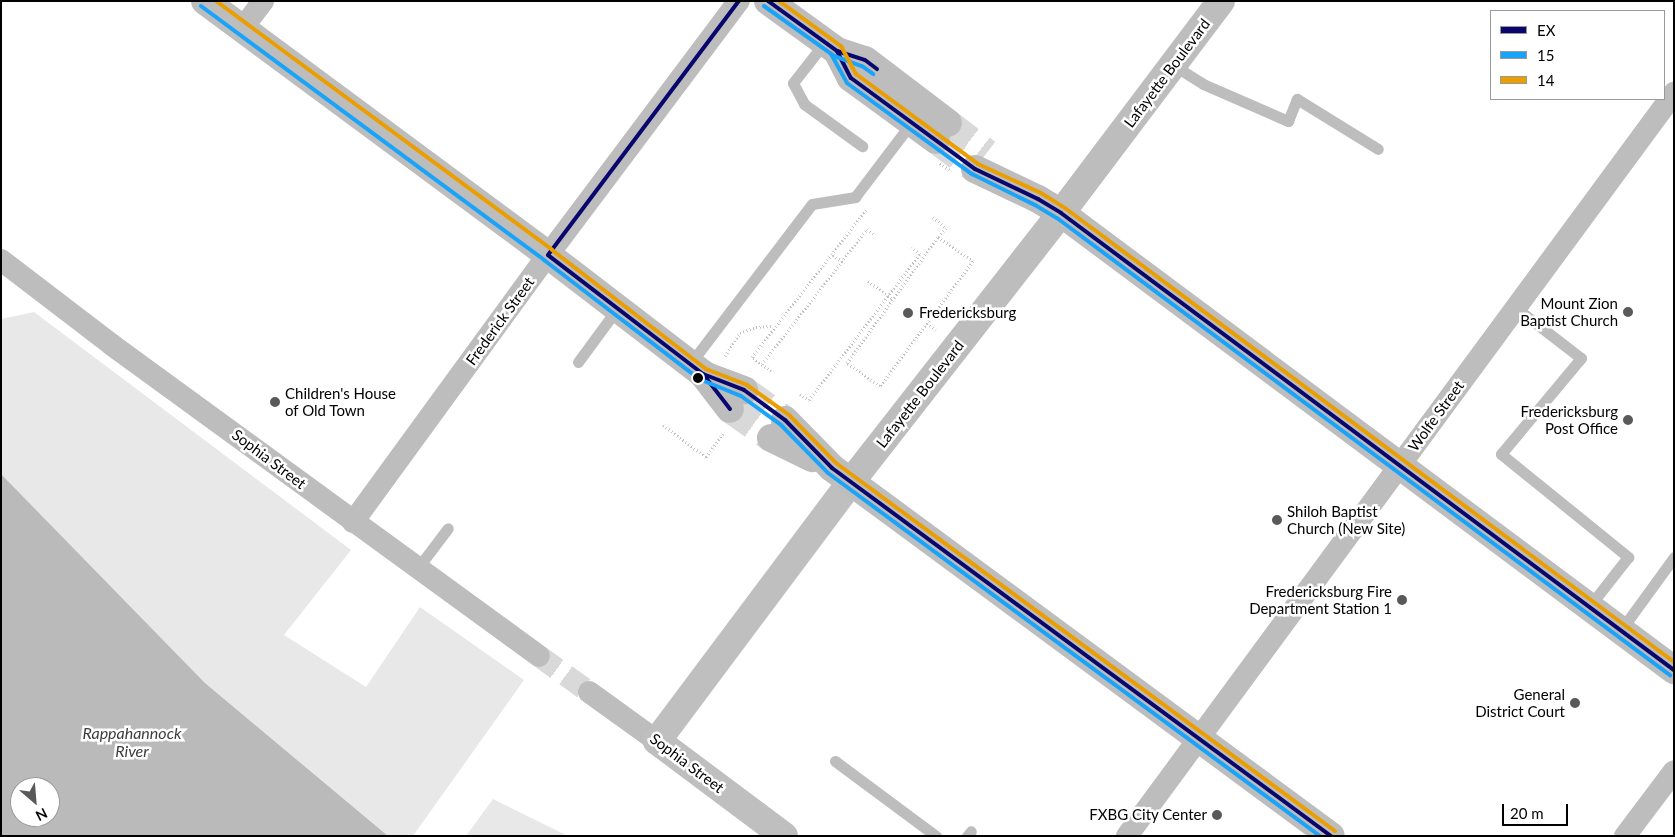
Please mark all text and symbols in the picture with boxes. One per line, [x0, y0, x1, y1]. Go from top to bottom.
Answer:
legend [1490, 10, 1665, 100]
street label: Lafayette Boulevard [1120, 15, 1214, 131]
text: EX [1537, 21, 1555, 39]
text: 15 [1537, 46, 1554, 64]
text: 14 [1537, 71, 1554, 89]
street label: Frederick Street [462, 273, 538, 369]
place label: Mount Zion Baptist Church [1520, 294, 1618, 329]
place label: Fredericksburg [919, 304, 1016, 322]
marker: Fredericksburg [901, 306, 915, 320]
marker: Mount Zion Baptist Church [1622, 306, 1634, 318]
street label: Lafayette Boulevard [873, 337, 967, 451]
unlabelled marker [693, 373, 703, 383]
street label: Wolfe Street [1404, 377, 1468, 455]
place label: Children's House of Old Town [285, 384, 396, 419]
marker: Children's House of Old Town [269, 396, 281, 408]
place label: Fredericksburg Post Office [1521, 402, 1618, 437]
marker: Fredericksburg Post Office [1622, 414, 1634, 426]
street label: Sophia Street [229, 425, 309, 493]
place label: Shiloh Baptist Church (New Site) [1287, 502, 1406, 537]
marker: Shiloh Baptist Church (New Site) [1271, 514, 1283, 526]
place label: Fredericksburg Fire Department Station 1 [1249, 582, 1392, 617]
marker: Fredericksburg Fire Department Station 1 [1396, 594, 1408, 606]
place label: General District Court [1475, 685, 1565, 720]
marker: General District Court [1569, 697, 1581, 709]
water label: Rappahannock River [83, 723, 181, 761]
street label: Sophia Street [647, 729, 727, 797]
north arrow [10, 777, 60, 827]
scale bar [1505, 794, 1571, 826]
text: 20 m [1510, 804, 1544, 822]
text: N [33, 805, 50, 825]
place label: FXBG City Center [1089, 806, 1207, 824]
marker: FXBG City Center [1211, 809, 1223, 821]

